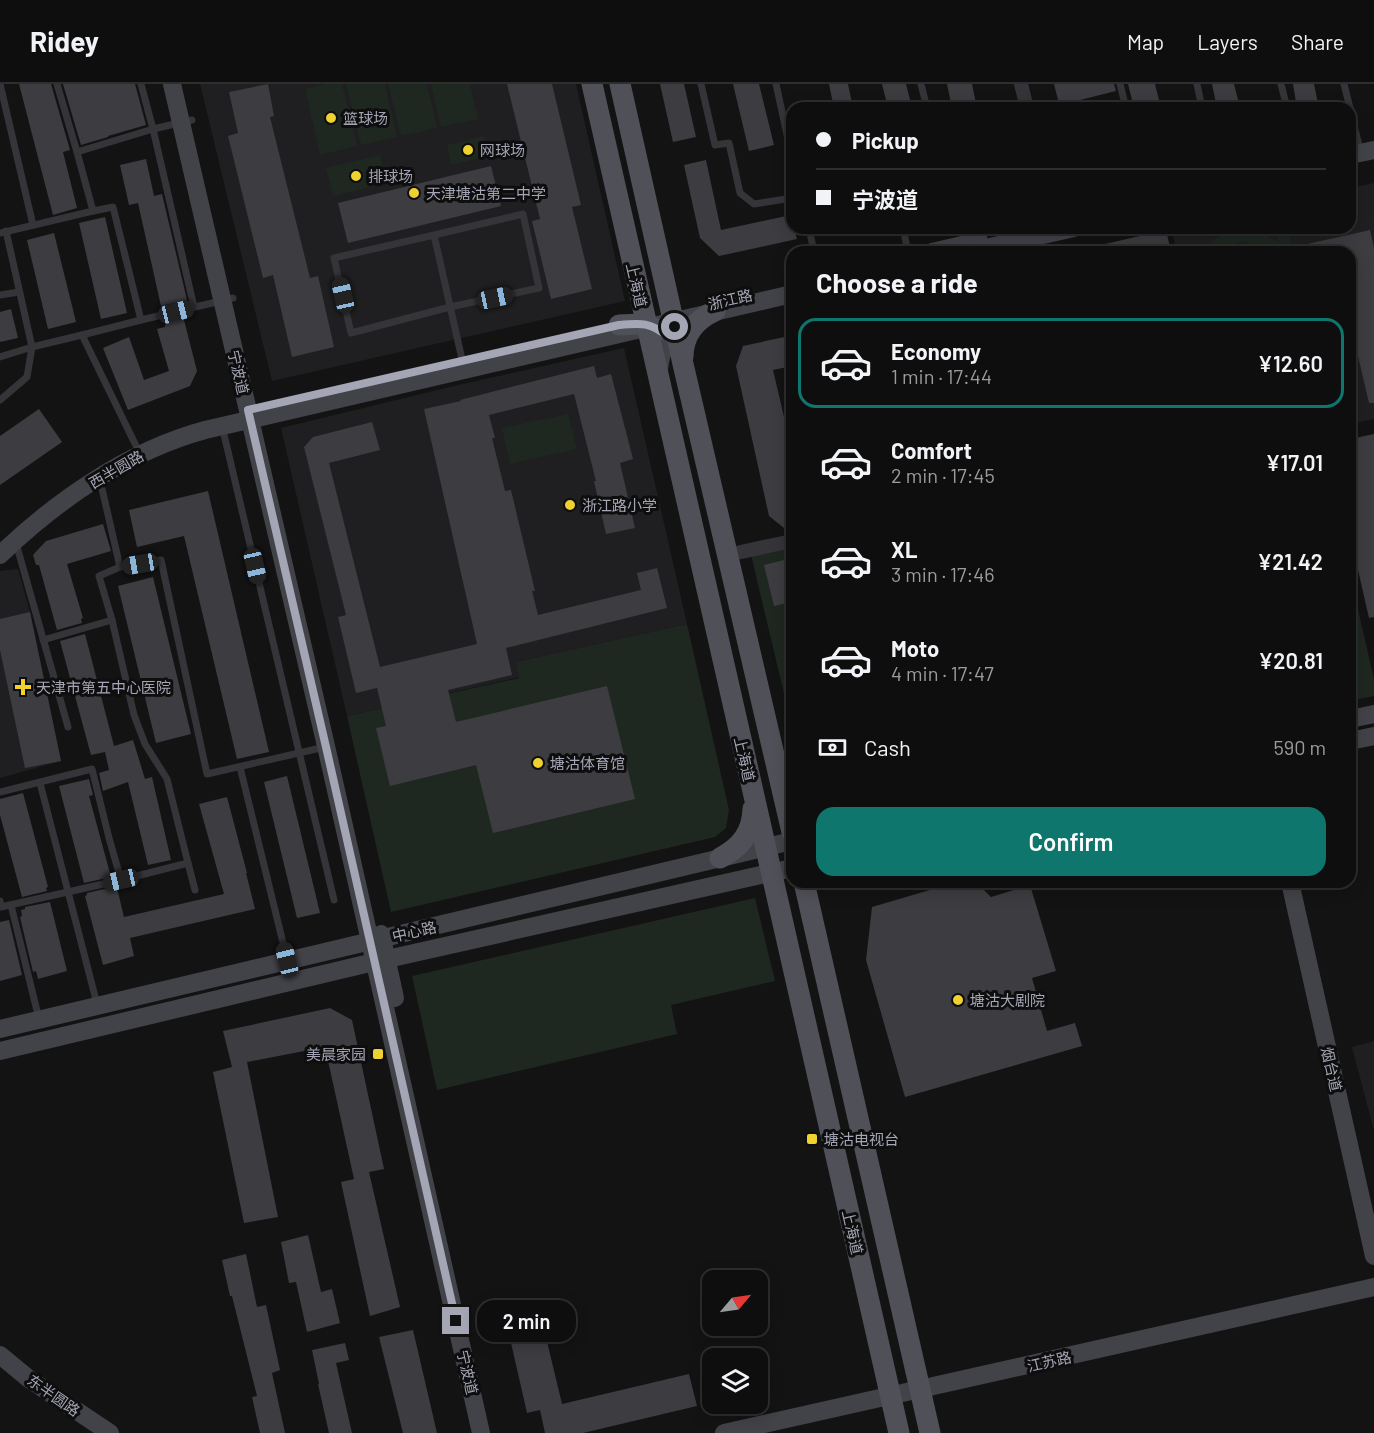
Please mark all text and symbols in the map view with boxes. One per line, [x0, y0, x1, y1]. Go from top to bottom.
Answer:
text: Ridey [30, 24, 99, 58]
text: Map [1127, 29, 1164, 54]
text: Layers [1197, 29, 1258, 54]
text: Share [1291, 29, 1344, 54]
place label: 篮球场 [343, 109, 388, 127]
marker: 篮球场 [324, 111, 338, 125]
text: Pickup [852, 127, 919, 153]
place label: 网球场 [480, 141, 525, 159]
marker: 网球场 [461, 143, 475, 157]
place label: 排球场 [368, 167, 413, 185]
marker: 排球场 [349, 169, 363, 183]
place label: 天津塘沽第二中学 [426, 184, 546, 202]
marker: 天津塘沽第二中学 [407, 186, 421, 200]
text: 宁波道 [852, 186, 918, 212]
street label: 上海道 [623, 261, 651, 309]
text: Choose a ride [816, 266, 978, 298]
car [330, 275, 356, 315]
car [476, 285, 514, 311]
street label: 浙江路 [706, 285, 754, 313]
car [156, 299, 196, 325]
route start [661, 313, 688, 340]
icon: car [819, 336, 873, 390]
text: Economy [891, 338, 981, 364]
street label: 宁波道 [225, 348, 253, 396]
text: ¥12.60 [1258, 350, 1323, 376]
text: 1 min · 17:44 [891, 364, 992, 388]
icon: car [819, 435, 873, 489]
text: Comfort [891, 437, 972, 463]
street label: 西半圆路 [86, 446, 146, 492]
text: ¥17.01 [1265, 449, 1323, 475]
text: 2 min · 17:45 [891, 463, 995, 487]
place label: 浙江路小学 [582, 496, 657, 514]
marker: 浙江路小学 [563, 498, 577, 512]
icon: car [819, 534, 873, 588]
text: XL [891, 536, 917, 562]
car [242, 546, 268, 586]
text: ¥21.42 [1257, 548, 1323, 574]
car [121, 552, 159, 576]
text: 3 min · 17:46 [891, 562, 994, 586]
icon: car [819, 633, 873, 687]
text: Moto [891, 635, 939, 661]
text: ¥20.81 [1258, 647, 1323, 673]
text: 4 min · 17:47 [891, 661, 994, 685]
marker: 天津市第五中心医院 [14, 678, 32, 696]
place label: 天津市第五中心医院 [36, 678, 171, 696]
icon: cash [816, 731, 849, 764]
text: Cash [864, 734, 911, 760]
street label: 上海道 [731, 735, 759, 783]
text: 590 m [1273, 735, 1326, 759]
place label: 塘沽体育馆 [550, 754, 625, 772]
marker: 塘沽体育馆 [531, 756, 545, 770]
button: Confirm [816, 807, 1326, 876]
car [101, 867, 141, 893]
street label: 中心路 [390, 917, 438, 945]
car [274, 940, 300, 980]
place label: 塘沽大剧院 [970, 991, 1045, 1009]
marker: 塘沽大剧院 [951, 993, 965, 1007]
place label: 美晨家园 [306, 1045, 366, 1063]
street label: 烟台道 [1318, 1045, 1346, 1093]
marker: 美晨家园 [371, 1047, 385, 1061]
place label: 塘沽电视台 [824, 1130, 899, 1148]
marker: 塘沽电视台 [805, 1132, 819, 1146]
street label: 上海道 [839, 1208, 867, 1256]
north arrow [702, 1270, 768, 1336]
map controls [702, 1270, 768, 1414]
callout: 2 min [477, 1300, 576, 1342]
route end [442, 1307, 469, 1334]
text: 2 min [503, 1309, 550, 1333]
street label: 江苏路 [1025, 1347, 1073, 1375]
street label: 宁波道 [454, 1348, 482, 1396]
button: layers [702, 1348, 768, 1414]
street label: 东半圆路 [24, 1370, 84, 1420]

